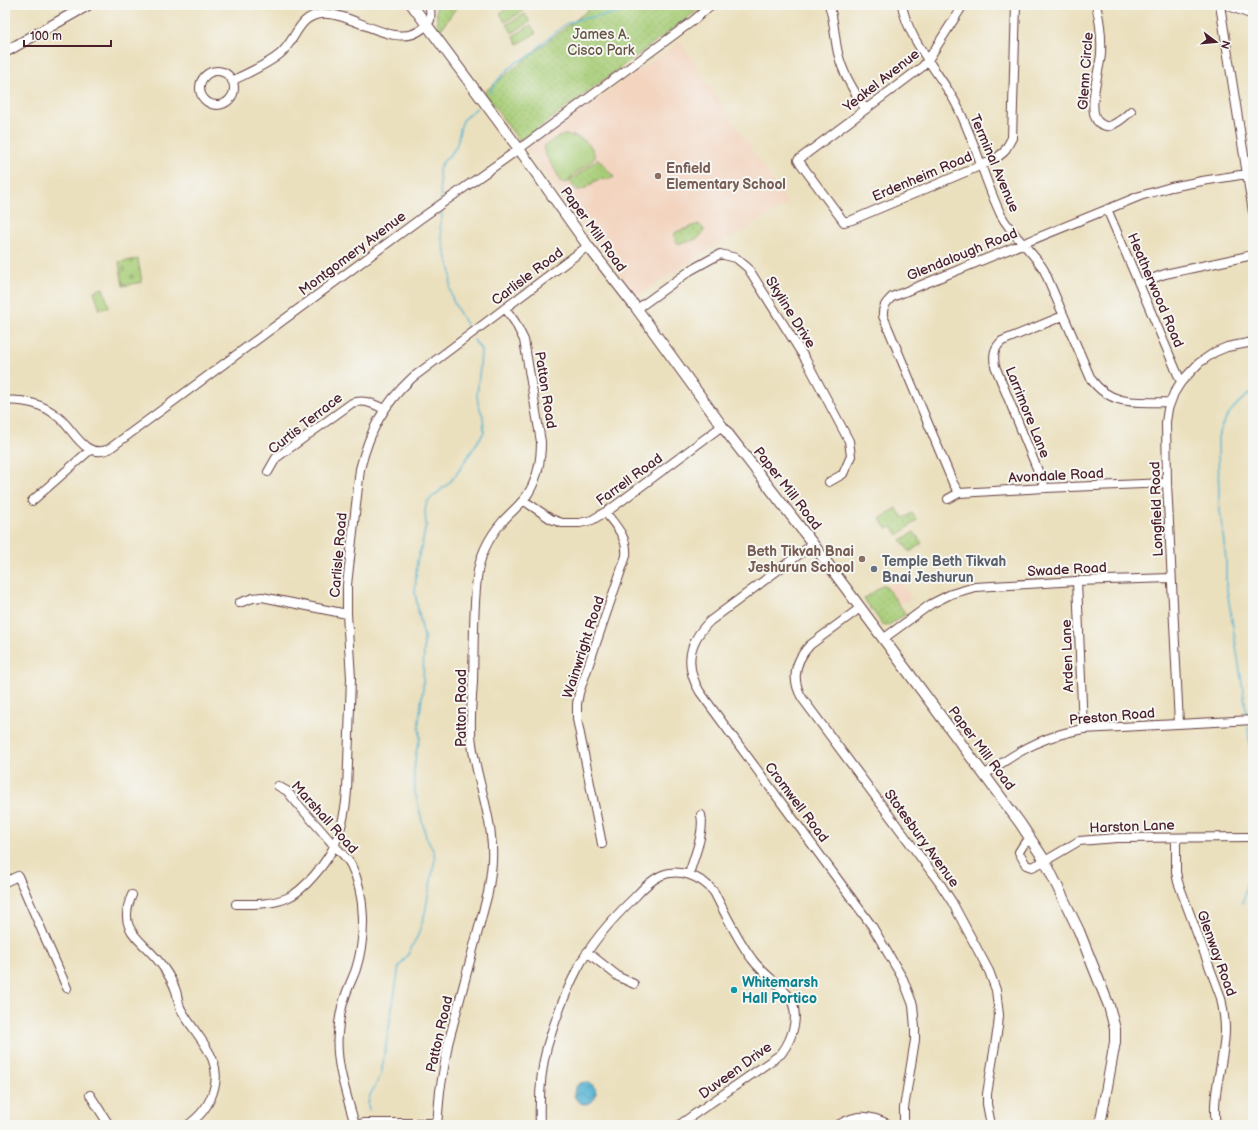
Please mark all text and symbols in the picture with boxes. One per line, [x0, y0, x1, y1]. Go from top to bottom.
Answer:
scale bar [24, 22, 111, 48]
north arrow [1196, 22, 1236, 62]
park label: James A. Cisco Park [567, 26, 635, 59]
text: 100 m [30, 29, 62, 44]
street label: Glenn Circle [1074, 31, 1097, 111]
text: N [1218, 39, 1233, 50]
street label: Yeakel Avenue [839, 45, 923, 116]
street label: Terminal Avenue [966, 112, 1023, 215]
street label: Erdenheim Road [870, 148, 975, 205]
place label: Enfield Elementary School [666, 160, 786, 193]
marker: Enfield Elementary School [653, 171, 663, 181]
street label: Paper Mill Road [557, 184, 630, 275]
street label: Montgomery Avenue [295, 208, 409, 299]
street label: Glendalough Road [904, 225, 1020, 284]
street label: Heatherwood Road [1124, 230, 1187, 350]
street label: Carlisle Road [488, 244, 566, 309]
street label: Skyline Drive [762, 273, 819, 351]
street label: Patton Road [531, 350, 560, 430]
street label: Larrimore Lane [1001, 364, 1054, 460]
street label: Curtis Terrace [265, 389, 346, 458]
street label: Paper Mill Road [750, 443, 825, 533]
street label: Farrell Road [593, 450, 666, 509]
street label: Longfield Road [1146, 461, 1167, 557]
street label: Avondale Road [1008, 465, 1104, 486]
street label: Carlisle Road [326, 512, 351, 598]
place label: Beth Tikvah Bnai Jeshurun School [747, 543, 854, 576]
place label: Temple Beth Tikvah Bnai Jeshurun [882, 553, 1006, 586]
marker: Beth Tikvah Bnai Jeshurun School [857, 554, 867, 564]
street label: Swade Road [1027, 559, 1107, 580]
marker: Temple Beth Tikvah Bnai Jeshurun [869, 564, 879, 574]
street label: Wainwright Road [559, 594, 608, 700]
street label: Arden Lane [1058, 619, 1077, 693]
street label: Patton Road [453, 669, 470, 747]
street label: Paper Mill Road [945, 703, 1019, 794]
street label: Preston Road [1068, 704, 1156, 729]
street label: Cromwell Road [761, 759, 832, 846]
street label: Marshall Road [288, 778, 362, 857]
street label: Stotesbury Avenue [880, 786, 963, 891]
street label: Harston Lane [1089, 817, 1175, 836]
street label: Glenway Road [1193, 908, 1240, 998]
place label: Whitemarsh Hall Portico [742, 974, 818, 1007]
marker: Whitemarsh Hall Portico [729, 985, 739, 995]
street label: Patton Road [422, 994, 457, 1074]
street label: Duveen Drive [696, 1038, 775, 1102]

